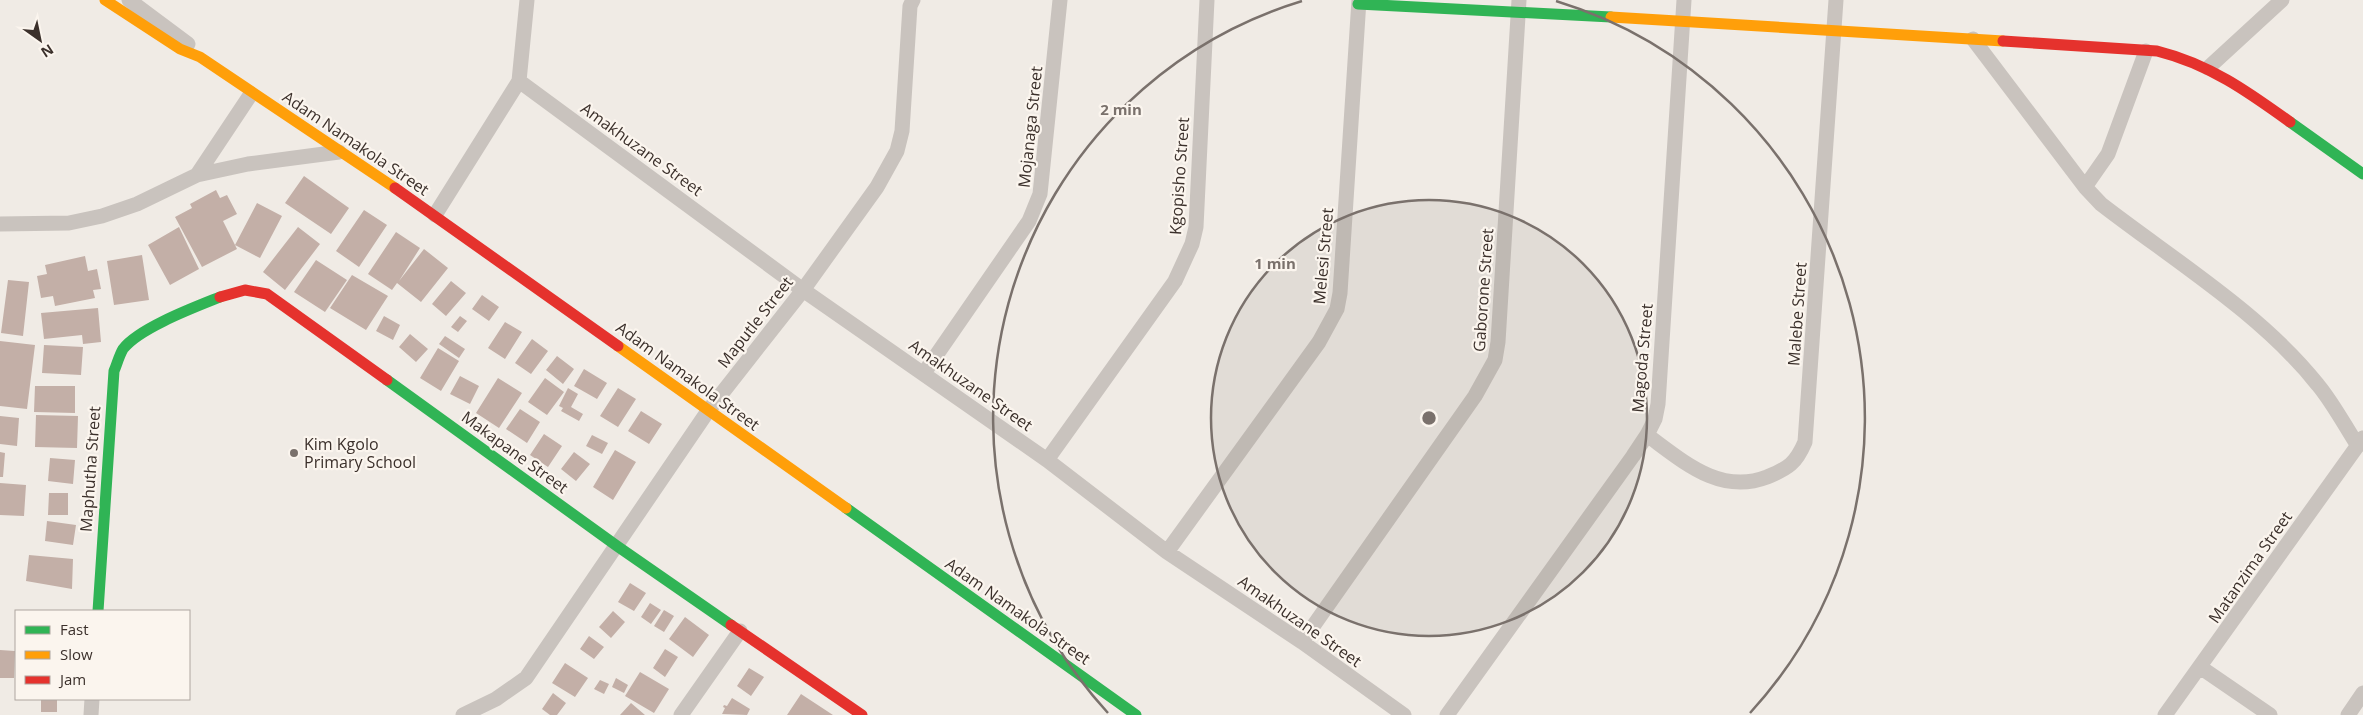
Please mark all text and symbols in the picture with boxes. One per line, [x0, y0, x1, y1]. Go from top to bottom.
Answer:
north arrow [15, 15, 65, 65]
text: N [37, 40, 57, 62]
street label: Mojanaga Street [1013, 65, 1047, 189]
street label: Adam Namakola Street [278, 86, 434, 200]
street label: Amakhuzane Street [577, 97, 708, 201]
text: 2 min [1100, 99, 1142, 119]
street label: Kgopisho Street [1164, 116, 1194, 236]
street label: Melesi Street [1308, 206, 1338, 305]
street label: Gaborone Street [1468, 227, 1498, 352]
text: 1 min [1254, 253, 1296, 273]
street label: Malebe Street [1782, 261, 1812, 367]
street label: Maputle Street [712, 271, 798, 372]
street label: Magoda Street [1626, 302, 1658, 413]
street label: Adam Namakola Street [612, 316, 764, 436]
street label: Amakhuzane Street [905, 334, 1037, 436]
street label: Maphutha Street [75, 405, 105, 533]
street label: Makapane Street [457, 406, 573, 498]
centre of rings [1420, 409, 1438, 427]
place label: Kim Kgolo Primary School [304, 433, 416, 473]
marker: Kim Kgolo Primary School [288, 447, 300, 459]
street label: Matanzima Street [2203, 506, 2297, 627]
street label: Adam Namakola Street [941, 553, 1095, 670]
street label: Amakhuzane Street [1234, 570, 1366, 672]
legend [15, 610, 190, 700]
text: Fast [60, 619, 89, 639]
text: Slow [60, 644, 93, 664]
text: Jam [58, 669, 86, 689]

